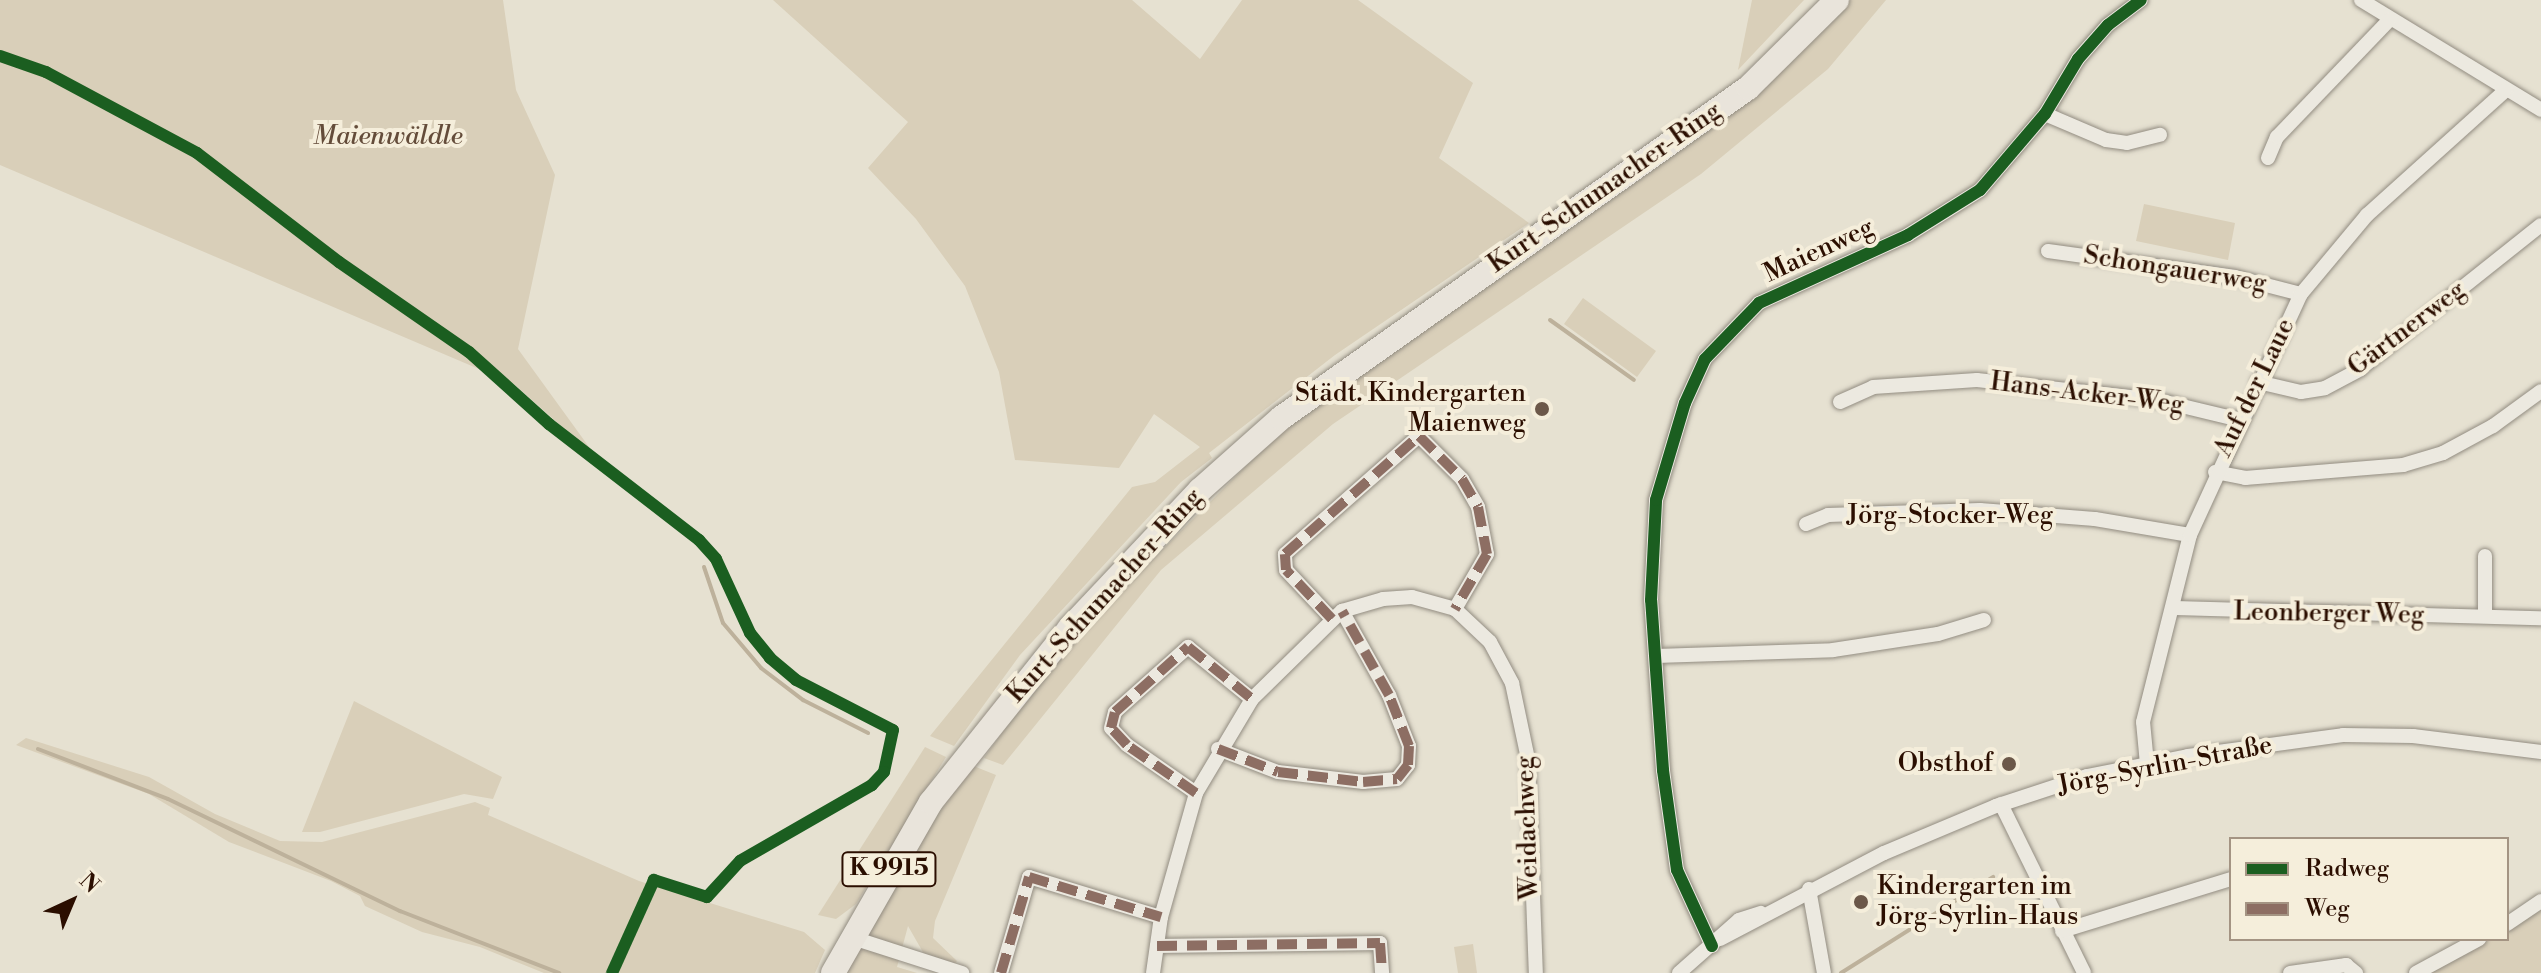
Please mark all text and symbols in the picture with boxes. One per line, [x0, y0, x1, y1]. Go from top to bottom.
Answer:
street label: Kurt-Schumacher-Ring [1482, 96, 1728, 280]
park label: Maienwäldle [313, 121, 463, 153]
street label: Maienweg [1759, 212, 1879, 290]
street label: Schongauerweg [2081, 240, 2269, 300]
street label: Gärtnerweg [2342, 275, 2472, 383]
street label: Auf der Laue [2208, 314, 2302, 462]
street label: Hans-Acker-Weg [1988, 367, 2186, 421]
place label: Städt. Kindergarten Maienweg [1295, 378, 1526, 440]
marker: Städt. Kindergarten Maienweg [1533, 400, 1551, 418]
street label: Kurt-Schumacher-Ring [1001, 482, 1209, 710]
street label: Jörg-Stocker-Weg [1847, 500, 2053, 532]
street label: Leonberger Weg [2233, 597, 2425, 631]
street label: Jörg-Syrlin-Straße [2055, 730, 2275, 802]
place label: Obsthof [1898, 748, 1993, 780]
street label: Weidachweg [1510, 755, 1546, 901]
marker: Obsthof [2000, 755, 2018, 773]
legend [2229, 837, 2509, 941]
road number: K 9915 [841, 849, 937, 889]
text: Radweg [2305, 854, 2389, 884]
north arrow [32, 861, 112, 941]
text: N [73, 868, 105, 899]
place label: Kindergarten im Jörg-Syrlin-Haus [1877, 871, 2078, 932]
marker: Kindergarten im Jörg-Syrlin-Haus [1852, 893, 1870, 911]
text: Weg [2305, 894, 2350, 924]

